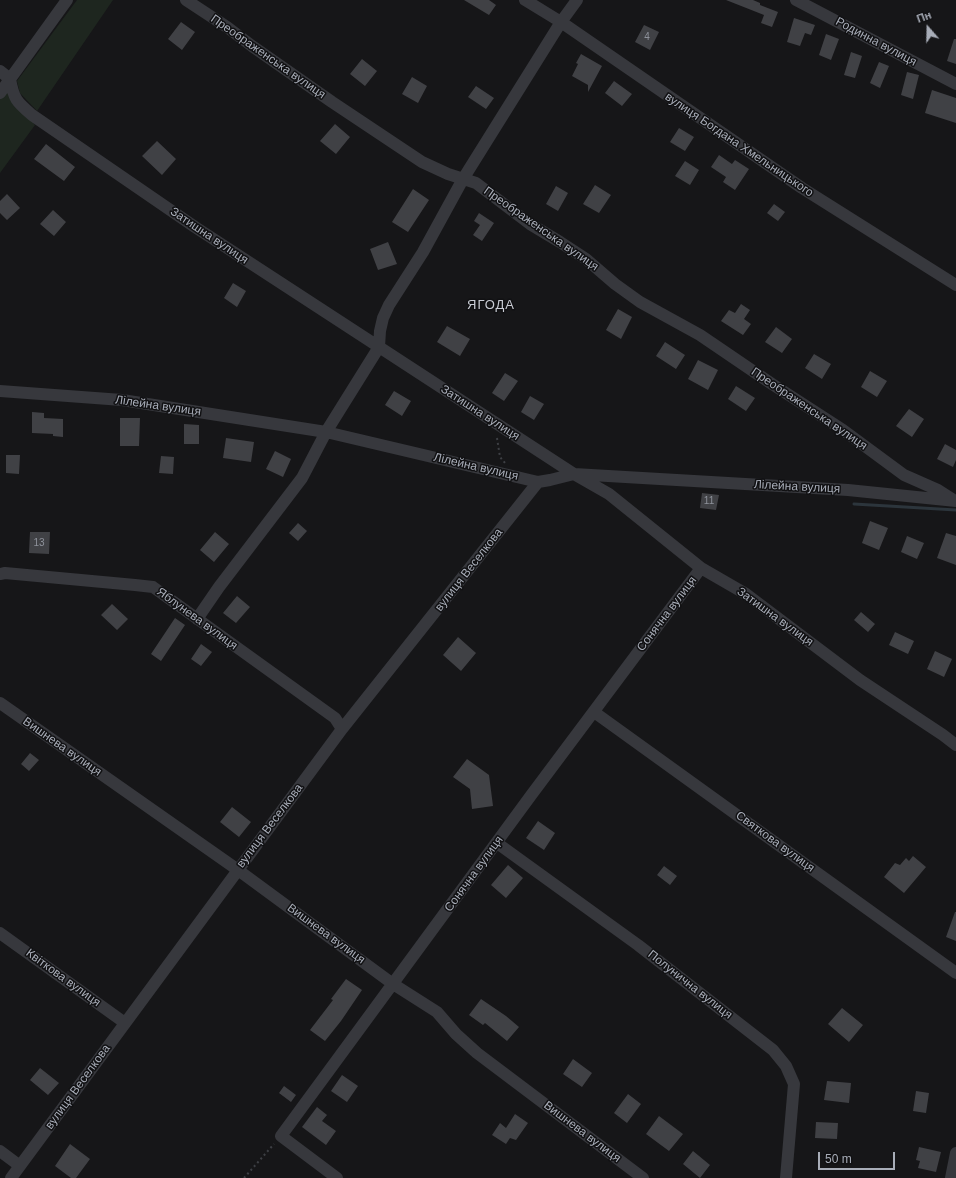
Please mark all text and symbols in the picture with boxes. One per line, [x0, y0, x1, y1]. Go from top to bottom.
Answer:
north arrow [908, 8, 948, 48]
text: Пн [915, 9, 933, 25]
street label: Преображенська вулиця [208, 12, 328, 102]
street label: Родинна вулиця [833, 15, 919, 69]
house number: 4 [644, 31, 650, 43]
street label: вулиця Богдана Хмельницького [662, 90, 816, 200]
street label: Преображенська вулиця [481, 184, 601, 274]
street label: Затишна вулиця [167, 205, 251, 267]
district label: ЯГОДА [467, 297, 515, 313]
street label: Преображенська вулиця [748, 365, 870, 453]
street label: Затишна вулиця [438, 382, 522, 444]
street label: Лілейна вулиця [114, 393, 202, 419]
street label: Лілейна вулиця [432, 450, 520, 484]
street label: Лілейна вулиця [753, 478, 841, 496]
house number: 11 [704, 495, 714, 507]
street label: вулиця Веселкова [432, 526, 506, 614]
house number: 13 [33, 537, 45, 549]
street label: Сонячна вулиця [634, 574, 700, 654]
street label: Затишна вулиця [734, 584, 816, 650]
street label: Яблунева вулиця [154, 585, 240, 653]
street label: Вишнева вулиця [20, 714, 104, 780]
street label: вулиця Веселкова [234, 781, 306, 871]
street label: Святкова вулиця [733, 809, 817, 875]
street label: Сонячна вулиця [442, 833, 506, 915]
street label: Вишнева вулиця [284, 901, 368, 967]
street label: Квіткова вулиця [23, 946, 103, 1010]
street label: Полунична вулиця [645, 948, 735, 1022]
street label: вулиця Веселкова [42, 1042, 114, 1132]
street label: Вишнева вулиця [541, 1098, 623, 1166]
scale bar [820, 1144, 897, 1170]
text: 50 m [825, 1152, 852, 1166]

